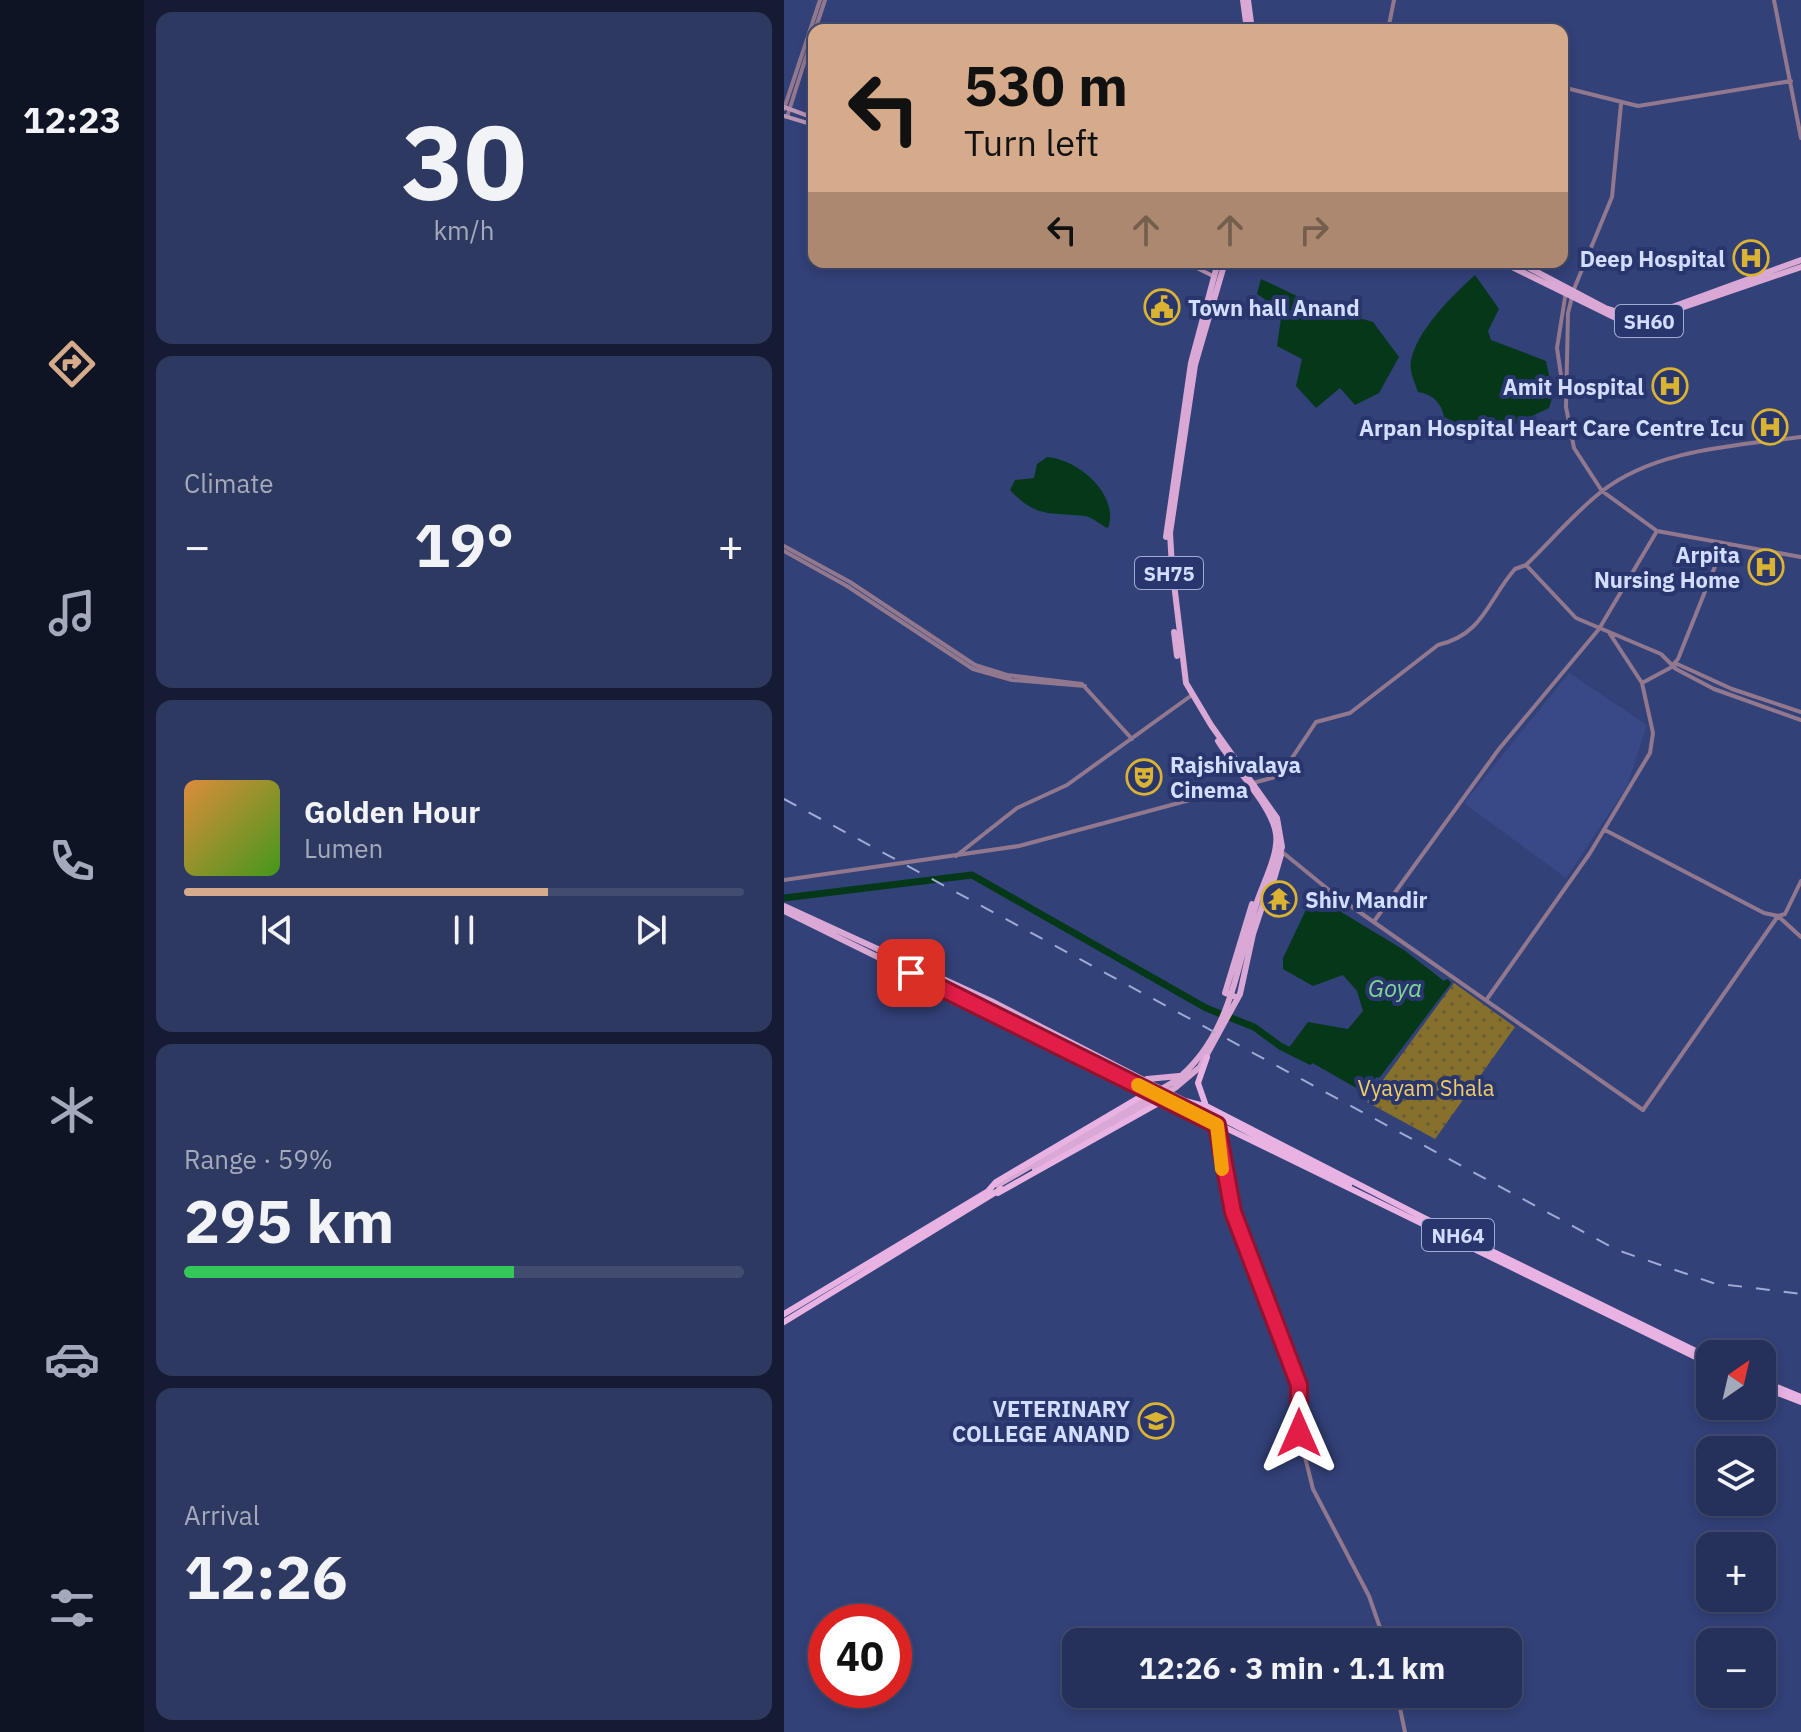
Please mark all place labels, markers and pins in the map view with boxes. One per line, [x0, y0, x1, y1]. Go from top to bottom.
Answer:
hospital icon: Deep Hospital [1732, 239, 1770, 277]
place label: Deep Hospital [1580, 244, 1725, 273]
public building icon: Town hall Anand [1143, 288, 1181, 326]
place label: Town hall Anand [1188, 293, 1360, 322]
hospital icon: Amit Hospital [1651, 367, 1689, 405]
place label: Amit Hospital [1503, 372, 1644, 401]
hospital icon: Arpan Hospital Heart Care Centre Icu [1751, 408, 1789, 446]
place label: Arpan Hospital Heart Care Centre Icu [1359, 413, 1744, 442]
place label: Arpita Nursing Home [1594, 540, 1740, 594]
hospital icon: Arpita Nursing Home [1747, 548, 1785, 586]
place label: Rajshivalaya Cinema [1170, 750, 1301, 804]
theatre icon: Rajshivalaya Cinema [1125, 758, 1163, 796]
temple icon: Shiv Mandir [1260, 880, 1298, 918]
place label: Shiv Mandir [1305, 885, 1427, 914]
pin [877, 939, 945, 1007]
place label: VETERINARY COLLEGE ANAND [952, 1394, 1131, 1448]
school or university icon: VETERINARY COLLEGE ANAND [1137, 1402, 1175, 1440]

